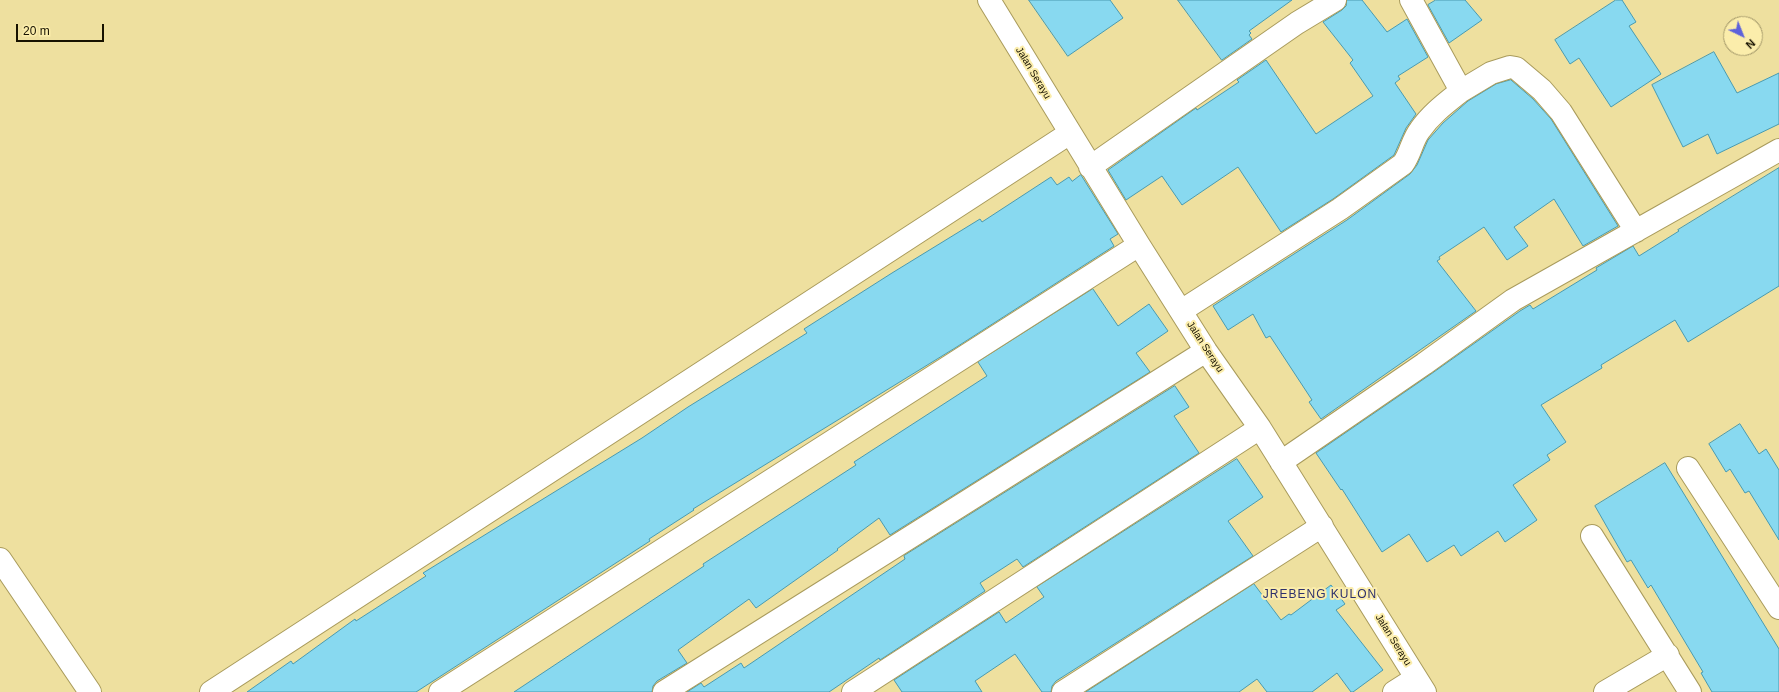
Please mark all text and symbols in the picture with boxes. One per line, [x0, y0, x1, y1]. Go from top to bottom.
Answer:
scale bar [18, 16, 106, 42]
north arrow [1723, 16, 1763, 56]
text: 20 m [23, 24, 50, 38]
text: N [1744, 37, 1758, 51]
street label: Jalan Serayu [1013, 45, 1053, 101]
street label: Jalan Serayu [1184, 319, 1226, 375]
district label: JREBENG KULON [1263, 588, 1377, 602]
street label: Jalan Serayu [1372, 612, 1414, 668]

